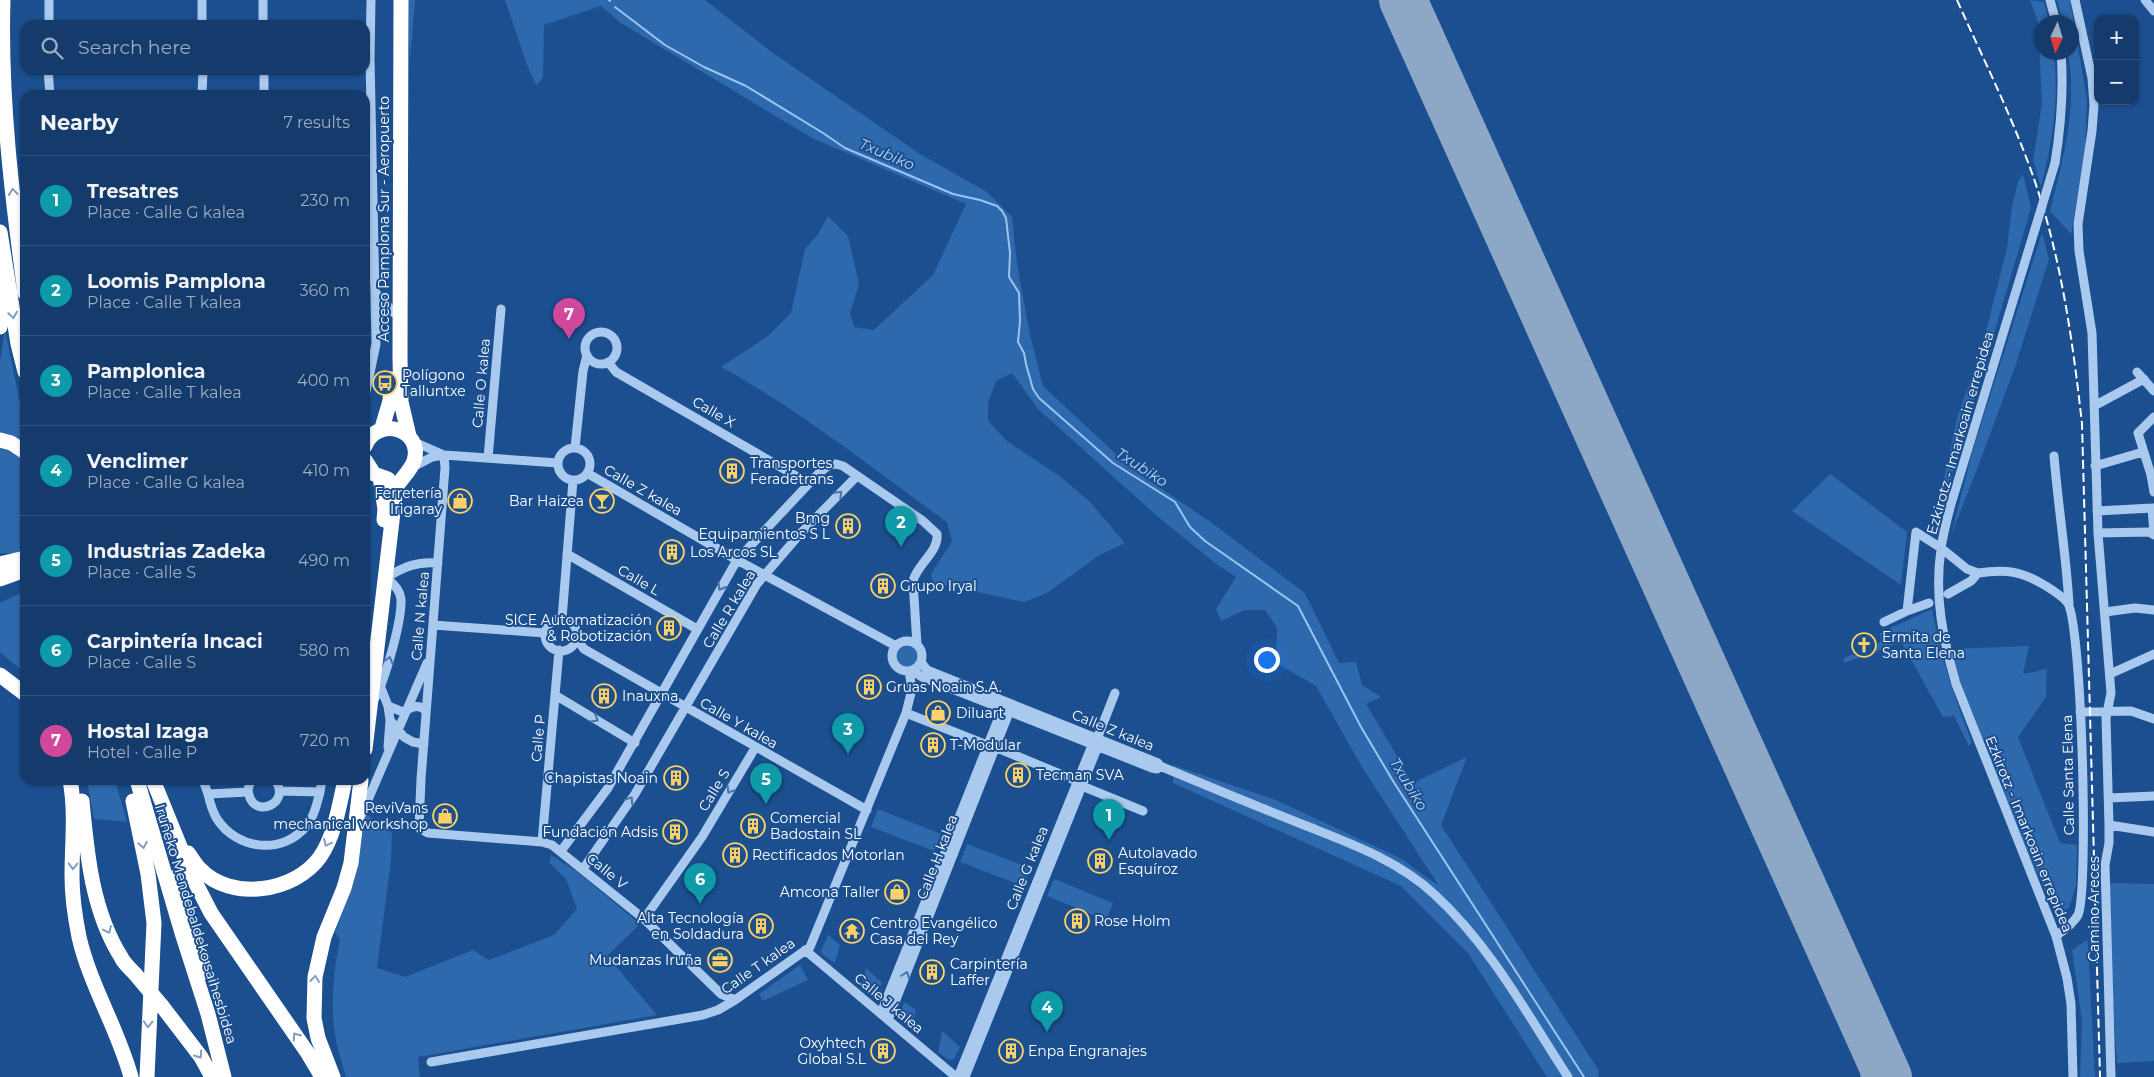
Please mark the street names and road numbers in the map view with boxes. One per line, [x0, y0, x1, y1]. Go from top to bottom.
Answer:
street label: Acceso Pamplona Sur - Aeropuerto [375, 96, 393, 342]
street label: Ezkirotz - Imarkoain errepidea [1922, 330, 1998, 536]
street label: Calle O kalea [468, 337, 494, 429]
street label: Calle X [689, 392, 739, 432]
street label: Calle Z kalea [601, 460, 685, 520]
street label: Calle L [615, 561, 664, 600]
street label: Calle R kalea [699, 567, 759, 651]
street label: Calle N kalea [407, 571, 433, 661]
street label: Calle Y kalea [697, 693, 781, 753]
street label: Calle Z kalea [1069, 705, 1157, 755]
street label: Calle P [527, 713, 549, 763]
street label: Calle Santa Elena [2058, 714, 2078, 836]
street label: Ezkirotz - Imarkoain errepidea [1981, 733, 2077, 935]
street label: Calle S [694, 766, 734, 814]
street label: Iruñeko Mendebaldeko saihesbidea [151, 802, 241, 1046]
street label: Calle H kalea [913, 812, 961, 902]
street label: Calle G kalea [1002, 823, 1052, 913]
street label: Calle V [583, 849, 631, 893]
street label: Camino Areces [2085, 856, 2103, 962]
street label: Calle T kalea [718, 934, 798, 998]
street label: Calle J kalea [851, 969, 927, 1037]

